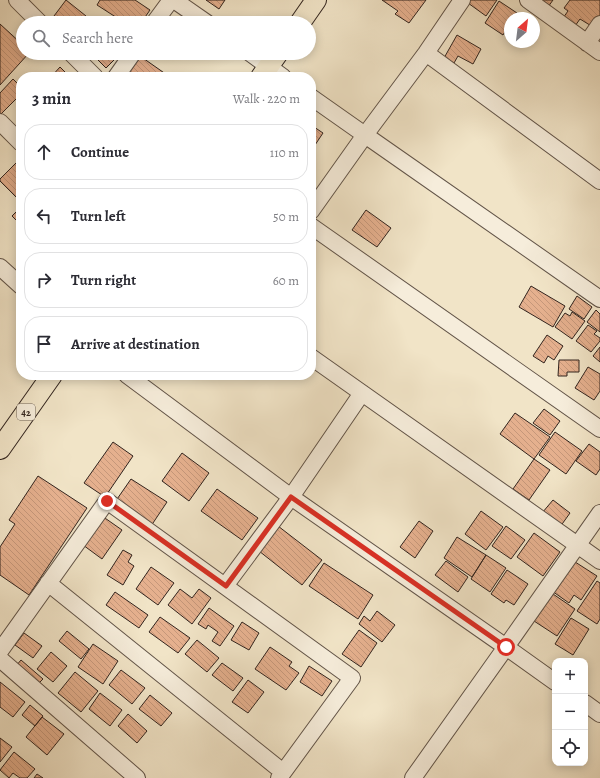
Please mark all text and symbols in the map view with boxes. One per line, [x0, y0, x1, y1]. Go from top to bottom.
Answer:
north arrow [504, 12, 540, 48]
search box [16, 16, 316, 60]
icon: search [30, 27, 52, 49]
text: Search here [62, 28, 133, 48]
text: 3 min [32, 87, 71, 110]
text: Walk · 220 m [233, 90, 300, 107]
icon: ahead [33, 141, 55, 163]
text: Continue [71, 142, 129, 162]
text: 110 m [270, 144, 299, 161]
icon: left [33, 205, 55, 227]
text: Turn left [71, 206, 126, 226]
text: 50 m [273, 208, 299, 225]
icon: right [33, 269, 55, 291]
text: Turn right [71, 270, 136, 290]
text: 60 m [273, 272, 299, 289]
icon: arrive [33, 333, 55, 355]
text: Arrive at destination [71, 334, 200, 354]
road number: 42 [17, 404, 35, 420]
route end [98, 492, 116, 510]
route start [497, 638, 515, 656]
map controls [552, 658, 588, 766]
button: + [552, 658, 588, 694]
button: − [552, 694, 588, 730]
button: locate [552, 730, 588, 766]

